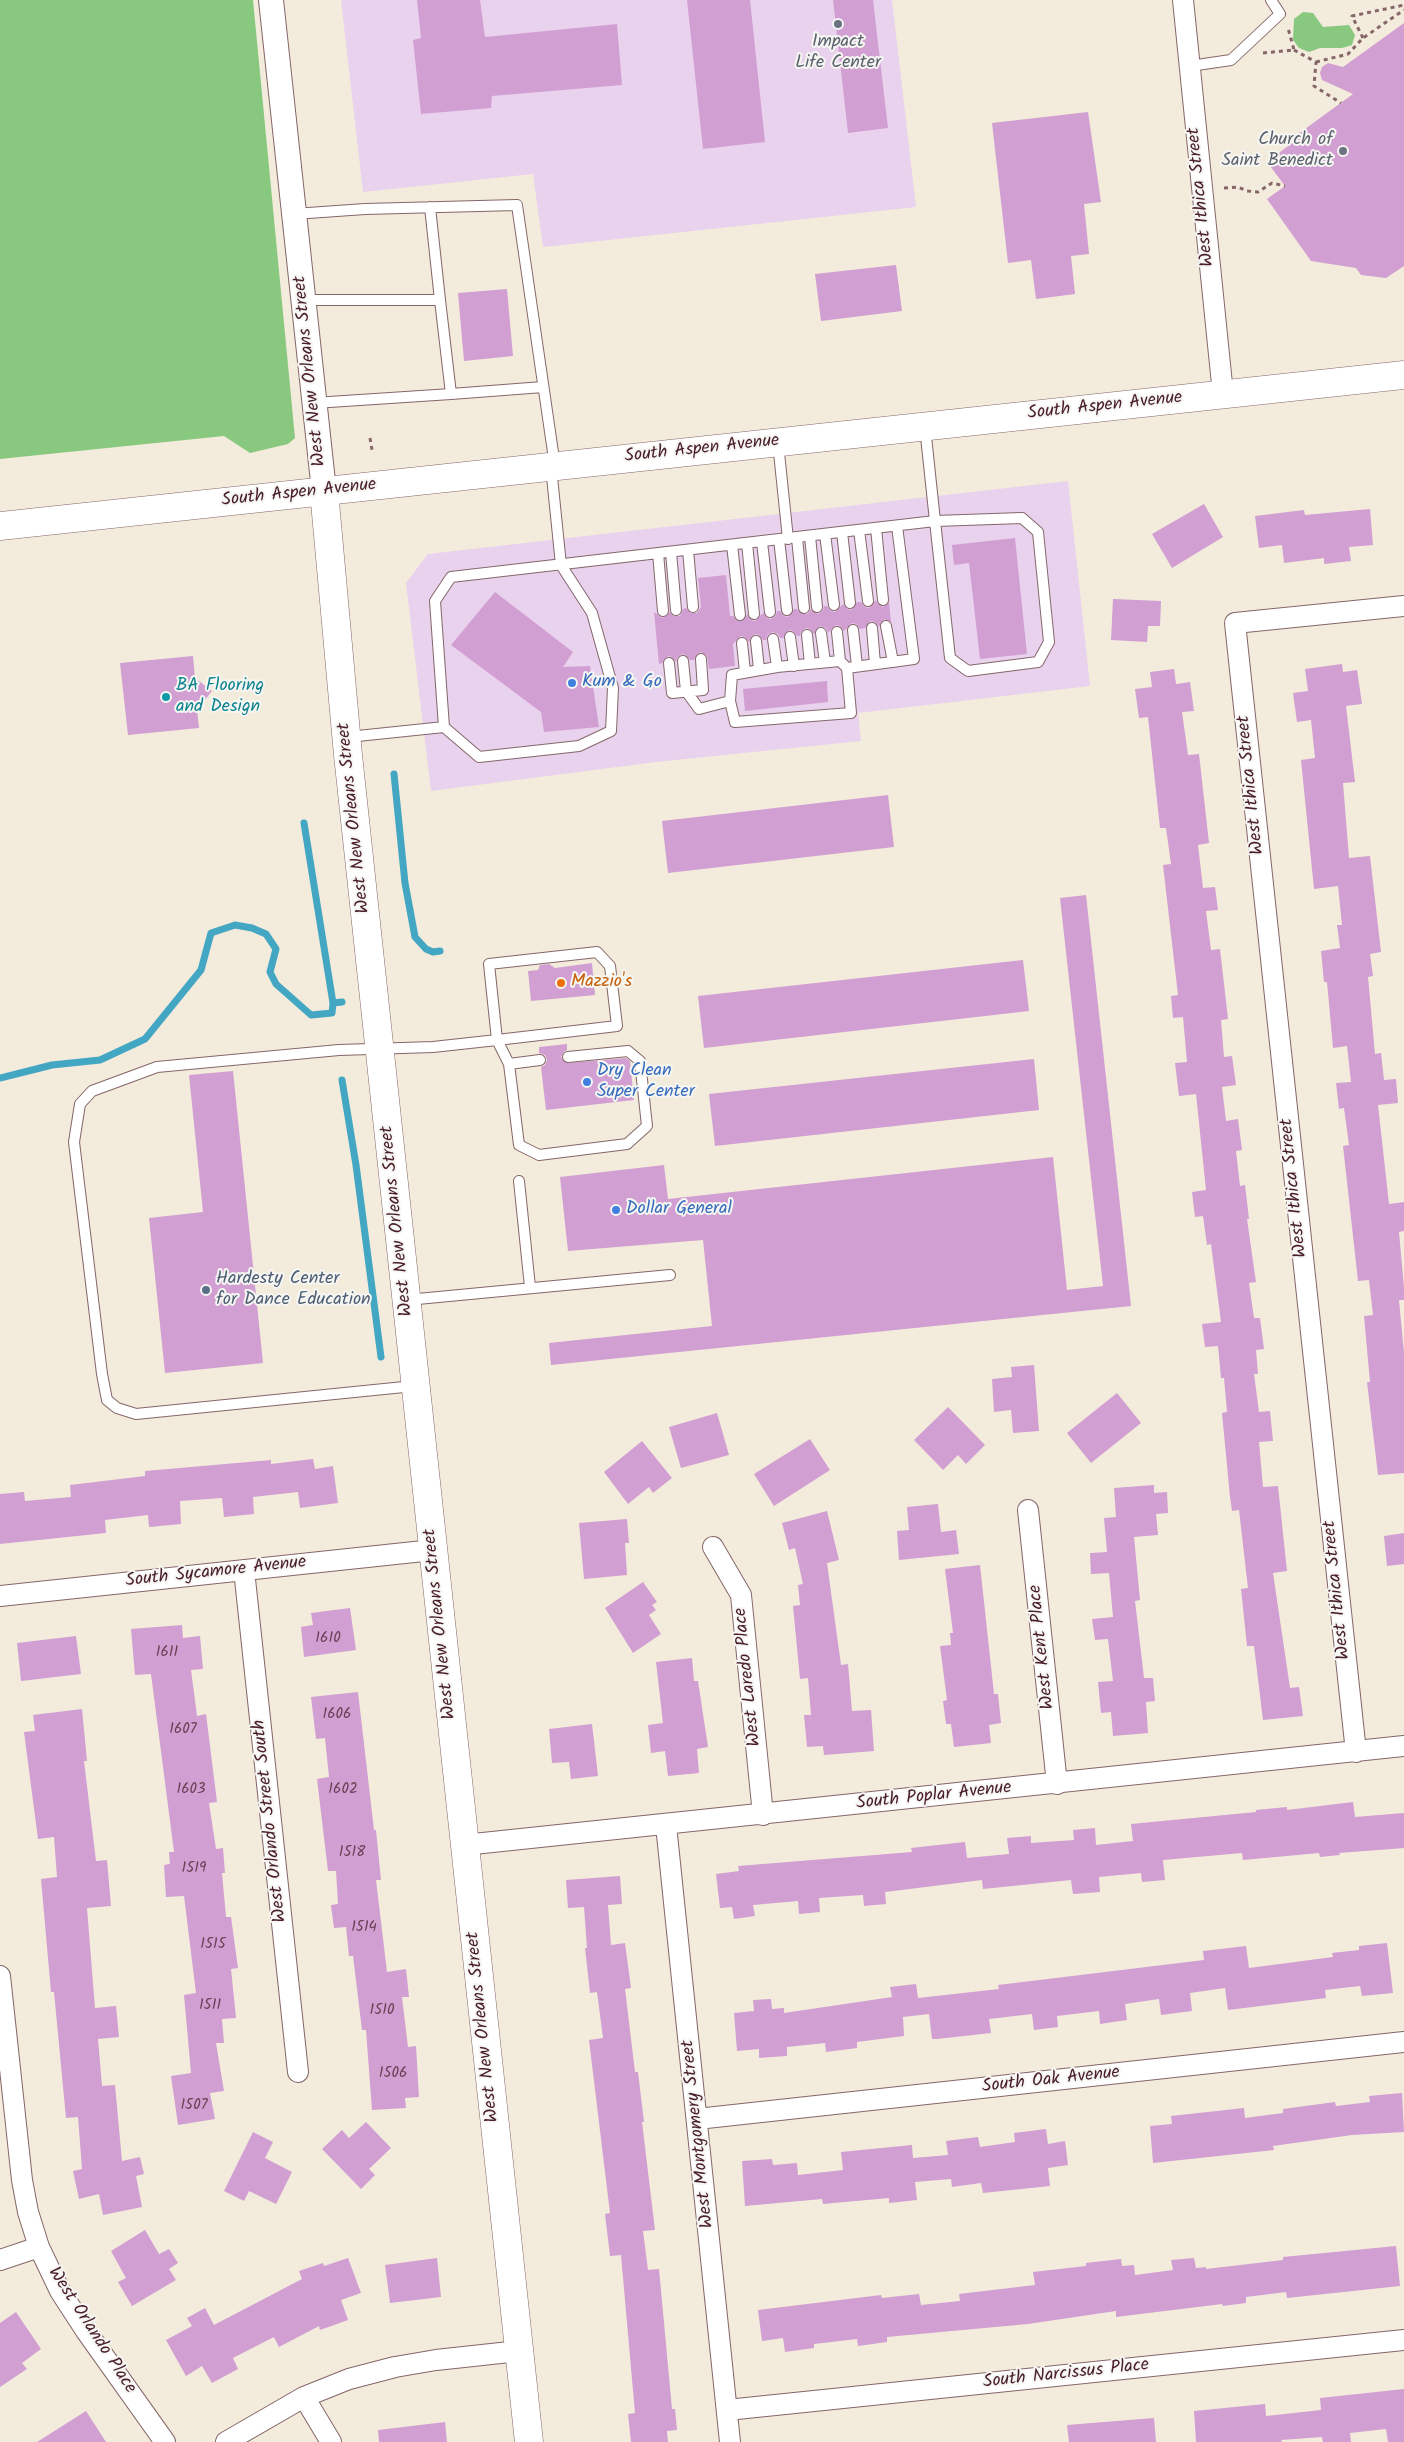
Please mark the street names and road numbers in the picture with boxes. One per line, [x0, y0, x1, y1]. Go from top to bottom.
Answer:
street label: West Ithica Street [1184, 126, 1220, 268]
street label: West New Orleans Street [290, 275, 332, 467]
street label: South Aspen Avenue [1027, 388, 1183, 426]
street label: South Aspen Avenue [624, 431, 780, 469]
street label: South Aspen Avenue [221, 475, 377, 513]
street label: West Ithica Street [1234, 714, 1270, 856]
street label: West New Orleans Street [334, 722, 376, 914]
street label: West Ithica Street [1277, 1117, 1313, 1259]
street label: West New Orleans Street [377, 1125, 419, 1317]
street label: West Ithica Street [1320, 1519, 1356, 1661]
street label: West New Orleans Street [420, 1528, 462, 1720]
street label: South Sycamore Avenue [125, 1553, 307, 1593]
street label: West Kent Place [1026, 1584, 1060, 1710]
street label: West Laredo Place [731, 1607, 767, 1747]
street label: West Orlando Street South [250, 1719, 292, 1923]
street label: South Poplar Avenue [855, 1778, 1013, 1816]
street label: West New Orleans Street [463, 1931, 505, 2123]
street label: West Montgomery Street [678, 2039, 720, 2229]
street label: South Oak Avenue [981, 2063, 1121, 2099]
street label: West Orlando Place [42, 2264, 140, 2398]
street label: South Narcissus Place [982, 2356, 1150, 2394]

